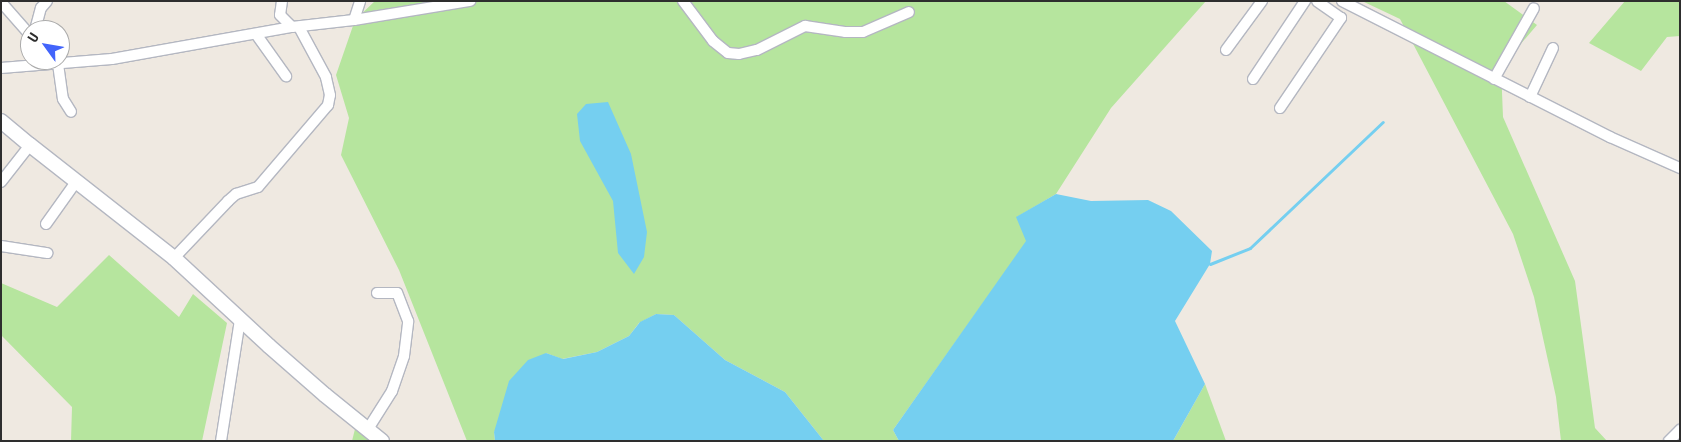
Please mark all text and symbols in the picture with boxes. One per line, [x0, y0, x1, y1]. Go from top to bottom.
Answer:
north arrow [20, 20, 70, 70]
text: U [24, 30, 42, 45]

